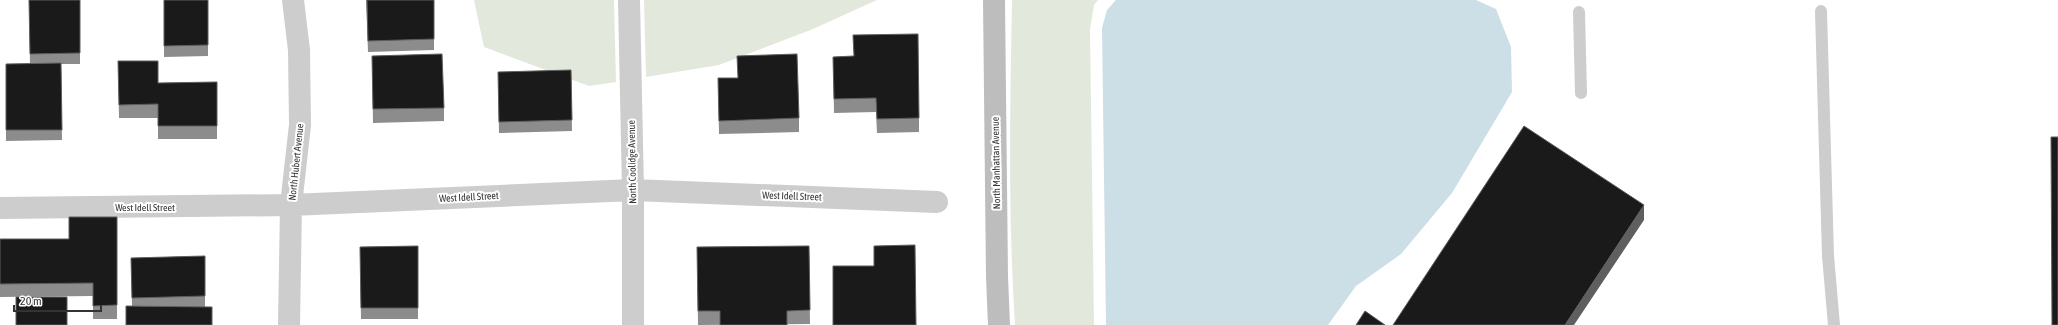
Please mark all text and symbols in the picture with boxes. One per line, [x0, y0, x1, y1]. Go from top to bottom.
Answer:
street label: North Manhattan Avenue [990, 116, 1002, 209]
street label: North Coolidge Avenue [626, 120, 638, 204]
street label: North Hubert Avenue [286, 123, 306, 201]
street label: West Idell Street [762, 189, 822, 203]
street label: West Idell Street [439, 190, 499, 204]
street label: West Idell Street [115, 202, 175, 213]
scale bar [14, 287, 101, 313]
text: 20 m [20, 294, 42, 308]

